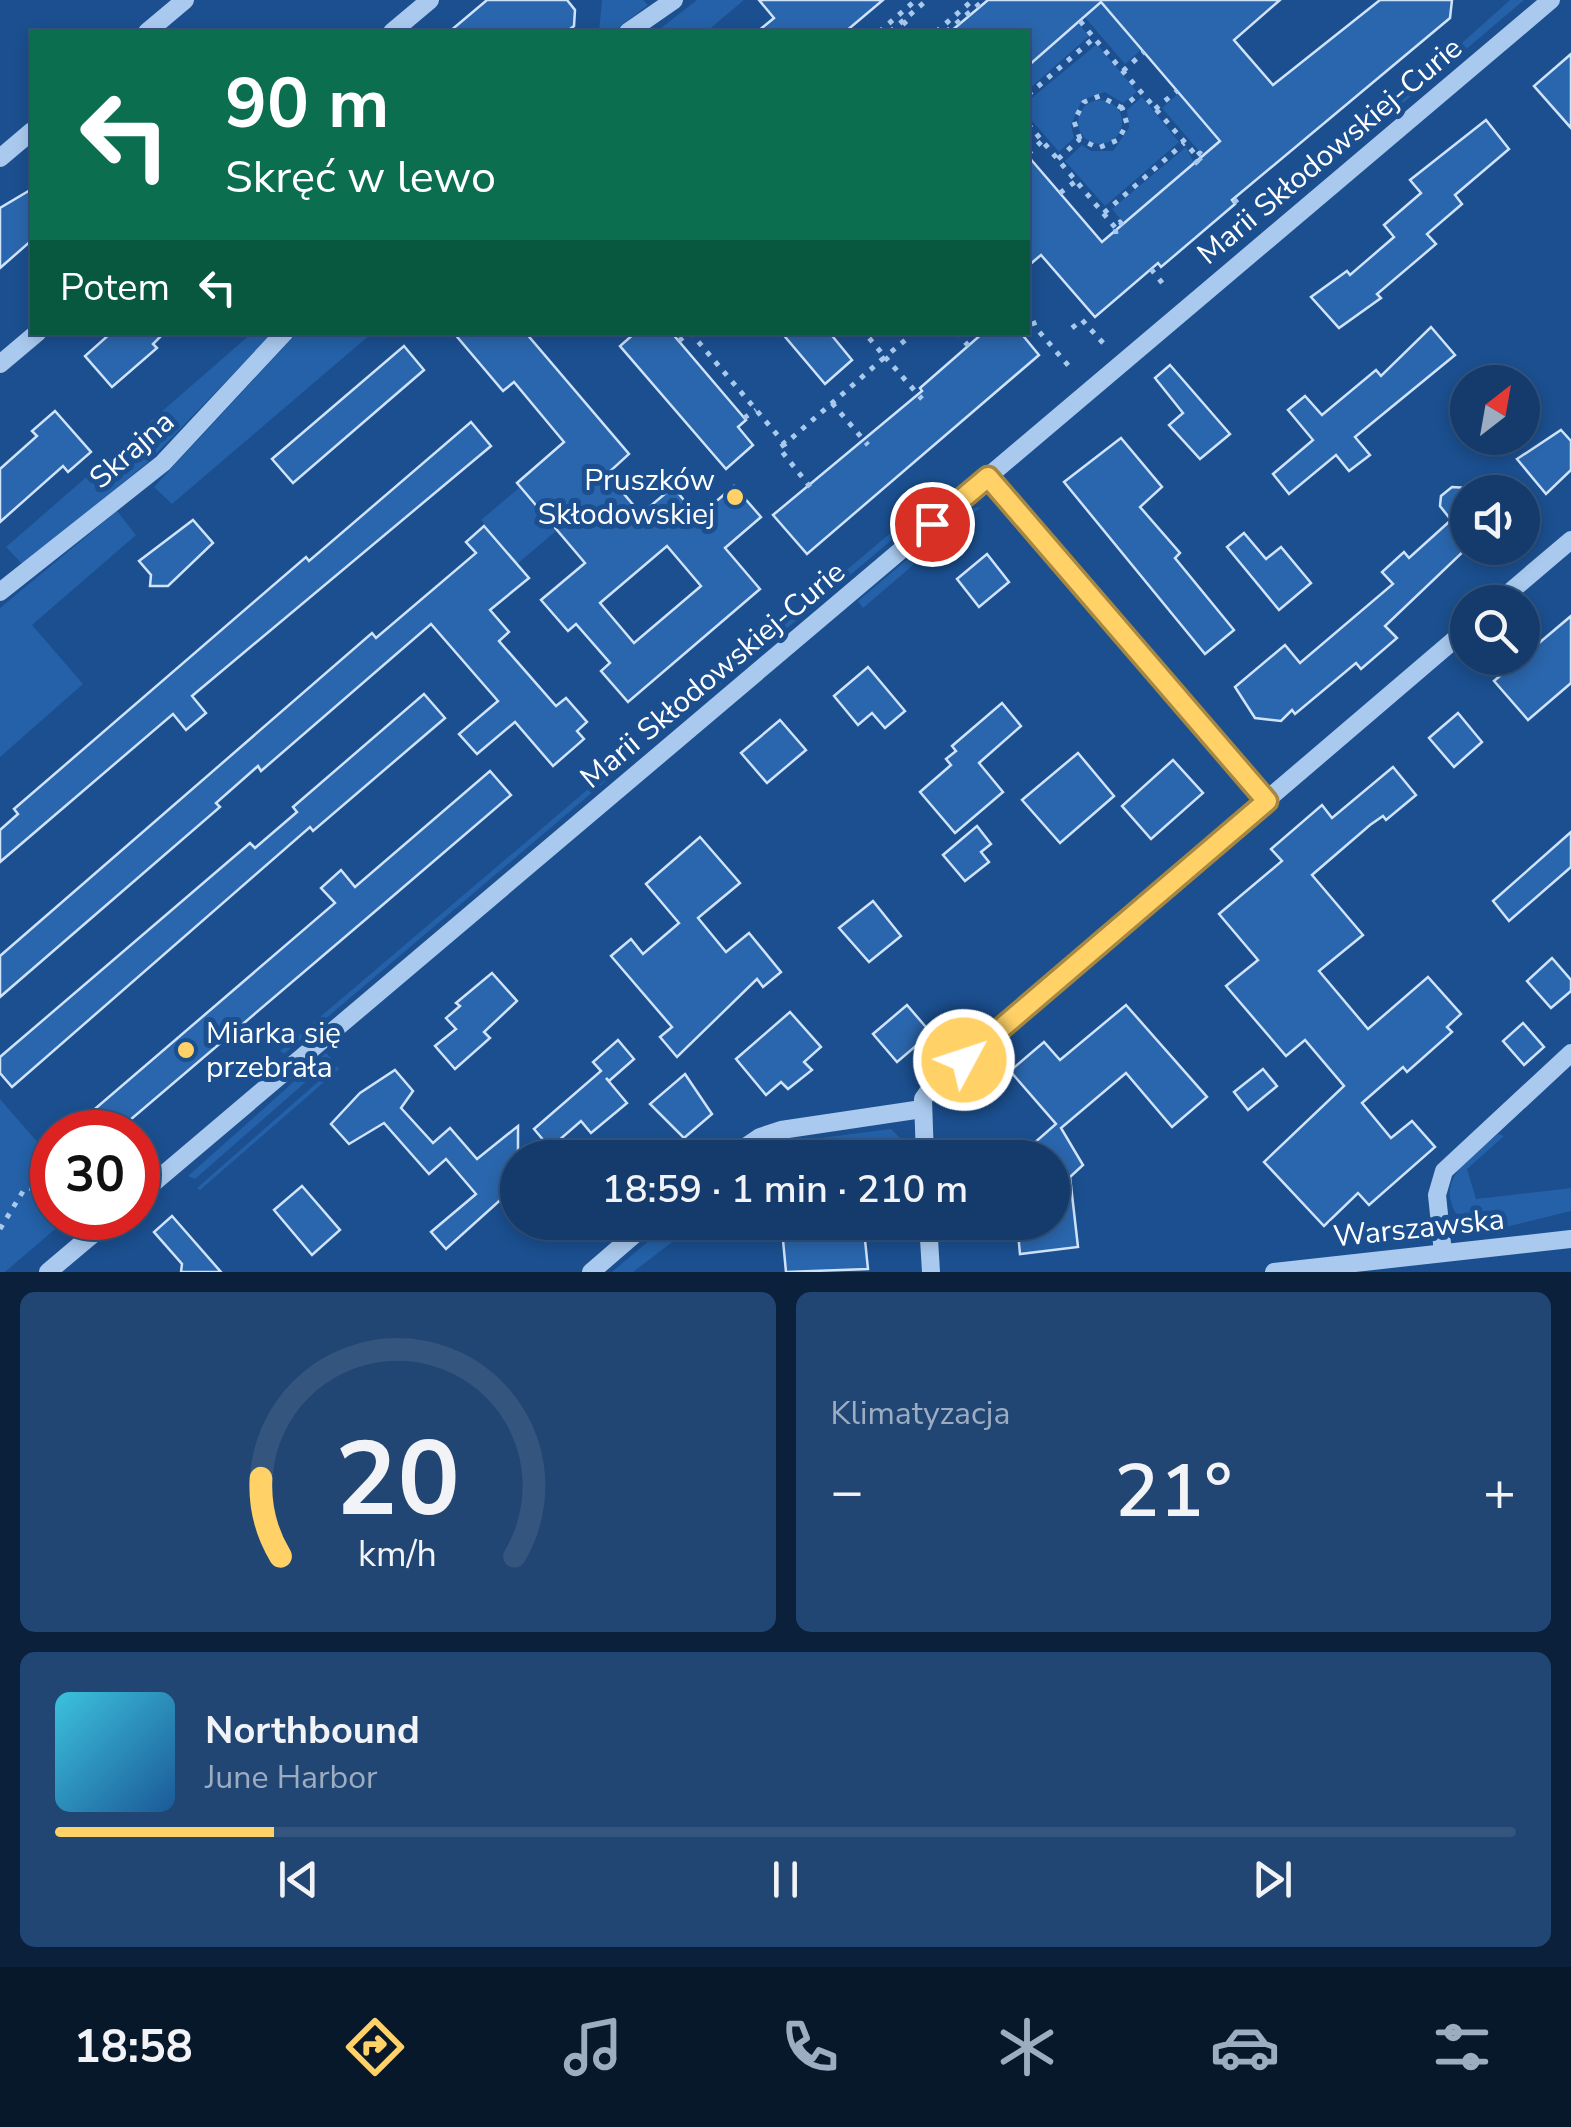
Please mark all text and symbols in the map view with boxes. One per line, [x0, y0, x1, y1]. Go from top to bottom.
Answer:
street label: Marii Skłodowskiej-Curie [1189, 28, 1471, 274]
text: 90 m [225, 56, 389, 152]
icon: left [60, 70, 190, 200]
text: Skręć w lewo [225, 147, 496, 208]
icon: left [190, 260, 245, 315]
text: Potem [60, 262, 170, 313]
north arrow [1450, 365, 1540, 455]
map controls [1450, 365, 1540, 675]
street label: Skrajna [81, 402, 183, 498]
place label: Pruszków Skłodowskiej [538, 460, 715, 535]
button: sound [1450, 475, 1540, 565]
pin [890, 482, 975, 567]
marker: Pruszków Skłodowskiej [724, 486, 746, 508]
icon: arrive [905, 497, 960, 552]
street label: Marii Skłodowskiej-Curie [572, 552, 854, 798]
button: search [1450, 585, 1540, 675]
position arrow [912, 1008, 1016, 1112]
place label: Miarka się przebrała [206, 1013, 341, 1088]
marker: Miarka się przebrała [175, 1039, 197, 1061]
speed limit sign: 30 [30, 1110, 160, 1240]
text: 18:59 · 1 min · 210 m [602, 1164, 968, 1215]
street label: Warszawska [1331, 1199, 1507, 1257]
text: Klimatyzacja [831, 1392, 1010, 1435]
text: 20 [335, 1409, 460, 1551]
text: 21° [1114, 1440, 1232, 1542]
text: − [831, 1454, 864, 1529]
text: + [1483, 1454, 1516, 1529]
text: km/h [358, 1530, 437, 1579]
text: Northbound [205, 1705, 420, 1756]
text: June Harbor [205, 1756, 377, 1799]
icon: previous [271, 1852, 326, 1907]
icon: pause [758, 1852, 813, 1907]
icon: next [1245, 1852, 1300, 1907]
icon: directions [340, 2012, 410, 2082]
icon: music [558, 2012, 628, 2082]
icon: phone [775, 2012, 845, 2082]
icon: climate [992, 2012, 1062, 2082]
icon: car [1210, 2012, 1280, 2082]
icon: filters [1427, 2012, 1497, 2082]
text: 18:58 [74, 2017, 193, 2078]

